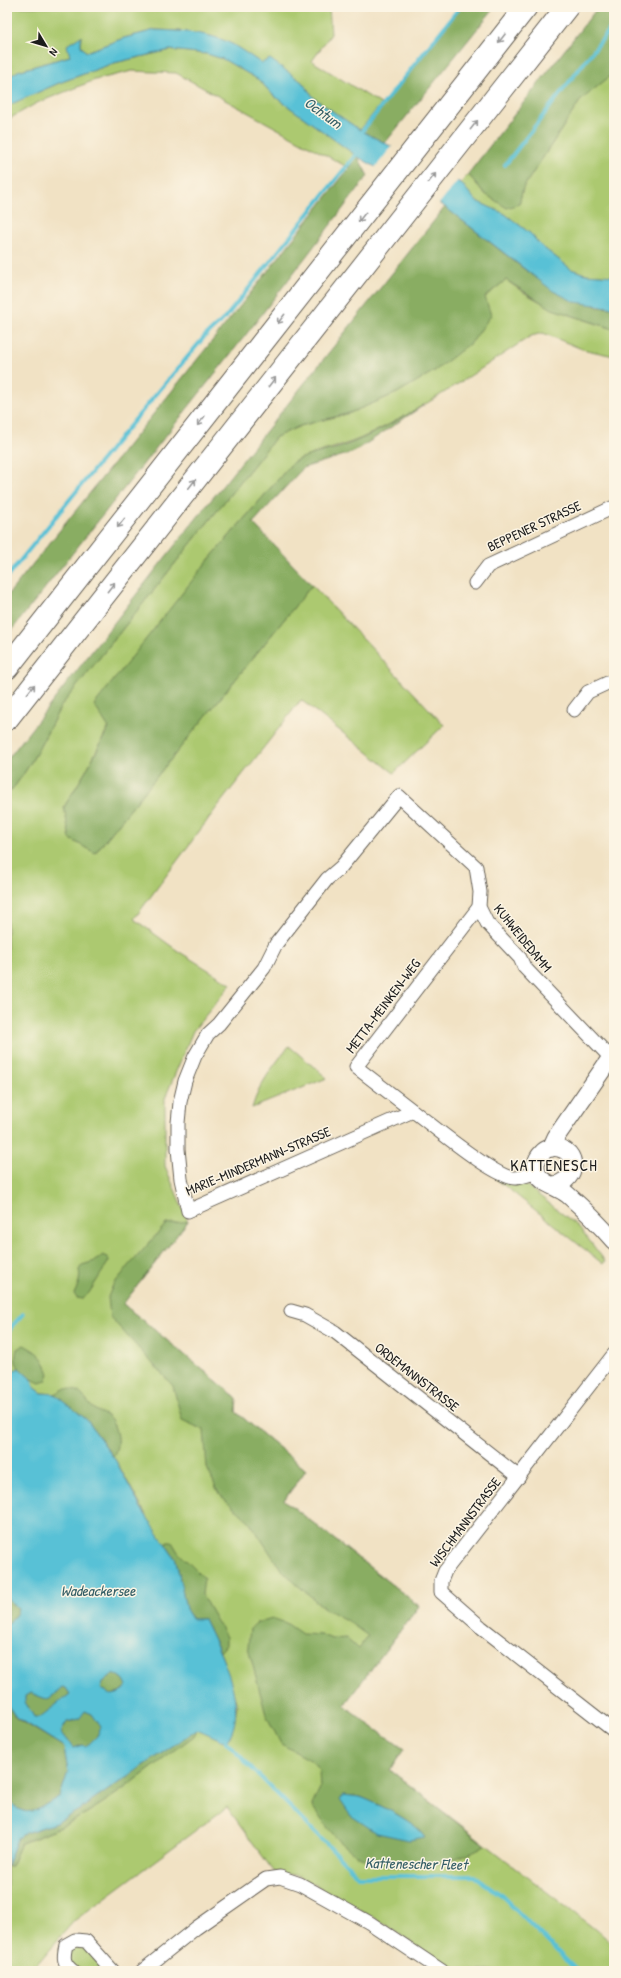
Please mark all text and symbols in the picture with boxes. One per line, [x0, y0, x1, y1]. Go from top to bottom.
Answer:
north arrow [26, 26, 66, 66]
one-way arrow [498, 32, 506, 43]
text: N [46, 46, 61, 59]
water label: Ochtum [300, 92, 347, 134]
one-way arrow [470, 119, 479, 130]
one-way arrow [428, 173, 437, 184]
one-way arrow [357, 211, 366, 222]
one-way arrow [277, 313, 286, 324]
one-way arrow [268, 377, 276, 388]
one-way arrow [197, 416, 205, 427]
one-way arrow [187, 479, 196, 490]
street label: BEPPENER STRASSE [484, 496, 584, 556]
one-way arrow [116, 518, 125, 529]
one-way arrow [107, 581, 116, 592]
one-way arrow [27, 683, 35, 694]
street label: KUHWEIDEDAMM [490, 900, 557, 976]
street label: METTA-MEINKEN-WEG [341, 954, 425, 1057]
street label: MARIE-MINDERMANN-STRASSE [182, 1121, 333, 1200]
district label: KATTENESCH [510, 1154, 598, 1176]
street label: ORDEMANNSTRASSE [371, 1338, 463, 1416]
street label: WISCHMANNSTRASSE [425, 1473, 505, 1570]
water label: Wadeackersee [61, 1580, 136, 1601]
water label: Kattenescher Fleet [365, 1852, 470, 1875]

